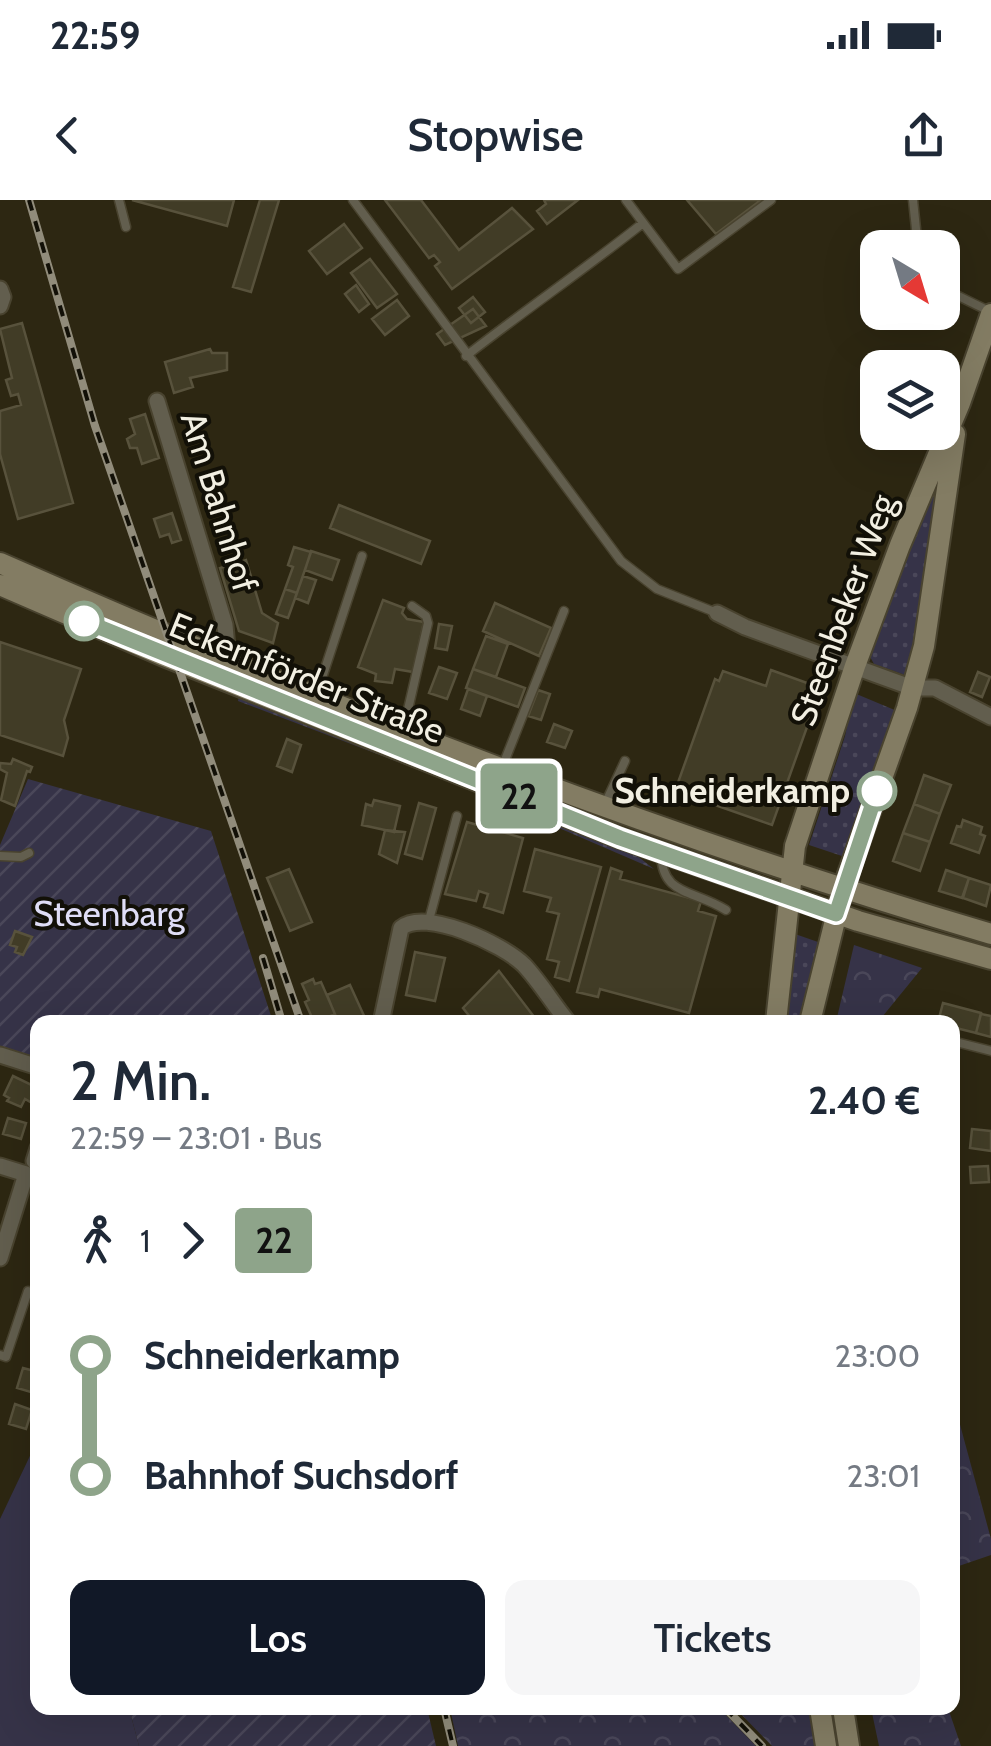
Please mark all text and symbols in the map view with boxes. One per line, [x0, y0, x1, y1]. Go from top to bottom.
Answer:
text: 22:59 [50, 12, 140, 59]
icon: back [40, 108, 95, 163]
text: Stopwise [407, 108, 584, 162]
icon: share [896, 108, 951, 163]
north arrow [860, 230, 960, 330]
map controls [860, 230, 960, 450]
button: layers [860, 350, 960, 450]
street label: Am Bahnhof [172, 407, 267, 597]
street label: Steenbeker Weg [781, 488, 905, 731]
unlabelled marker [65, 602, 103, 640]
street label: Eckernförder Straße [163, 603, 451, 752]
line badge: 22 [474, 764, 564, 828]
place label: Schneiderkamp [615, 769, 850, 812]
marker: Schneiderkamp [858, 772, 896, 810]
text: 22 [500, 775, 538, 818]
park label: Steenbarg [33, 892, 185, 935]
text: 2 Min. [70, 1047, 211, 1114]
text: 2.40 € [808, 1077, 920, 1124]
text: 22:59 – 23:01 · Bus [70, 1118, 322, 1157]
icon: walk [70, 1213, 125, 1268]
icon: forward [165, 1213, 220, 1268]
text: 22 [255, 1219, 292, 1262]
text: 1 [140, 1221, 150, 1260]
text: Schneiderkamp [144, 1332, 400, 1379]
text: 23:00 [835, 1336, 920, 1375]
text: Bahnhof Suchsdorf [144, 1452, 458, 1499]
text: 23:01 [846, 1456, 920, 1495]
button: Los [70, 1580, 485, 1695]
button: Tickets [505, 1580, 920, 1695]

